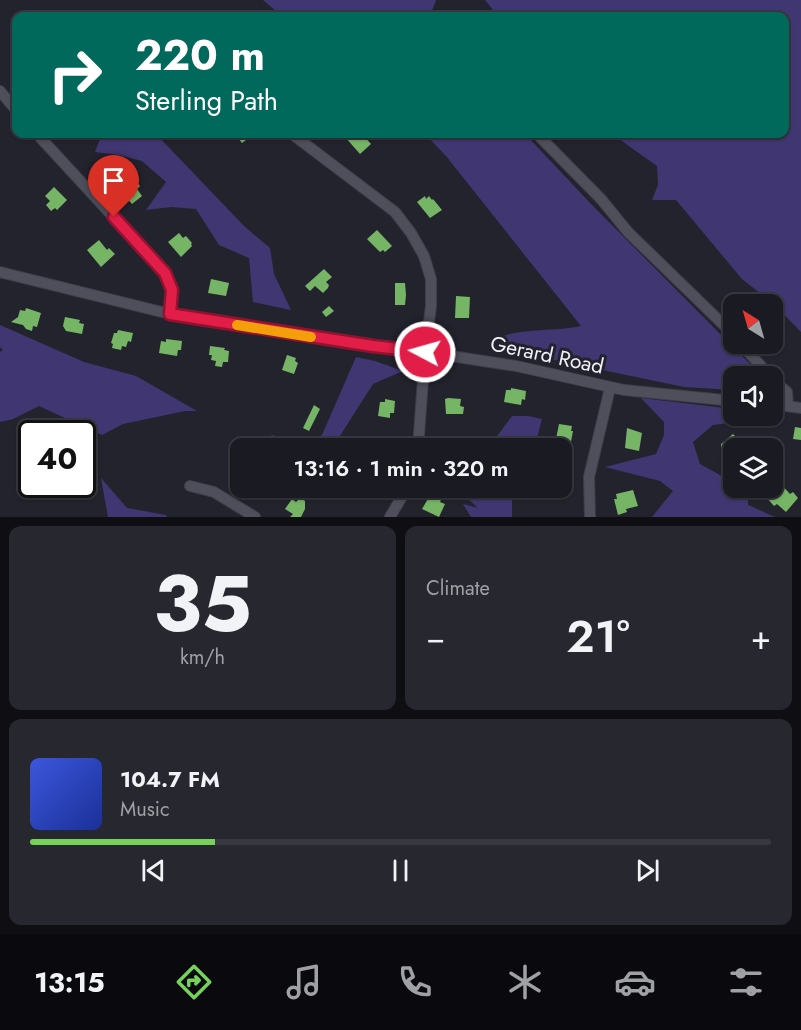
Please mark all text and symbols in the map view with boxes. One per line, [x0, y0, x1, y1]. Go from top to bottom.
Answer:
text: 220 m [135, 25, 265, 86]
icon: right [36, 36, 114, 114]
text: Sterling Path [135, 81, 278, 120]
pin [88, 155, 139, 217]
icon: arrive [97, 164, 130, 197]
north arrow [723, 294, 783, 354]
map controls [723, 294, 783, 498]
position arrow [393, 320, 457, 384]
street label: Gerard Road [488, 328, 606, 382]
button: sound [723, 366, 783, 426]
speed limit sign: 40 [18, 420, 96, 498]
button: layers [723, 438, 783, 498]
text: 13:16 · 1 min · 320 m [294, 452, 508, 484]
text: 35 [153, 548, 252, 660]
text: Climate [426, 574, 490, 603]
text: 21° [566, 604, 630, 669]
text: − [426, 614, 445, 661]
text: + [751, 614, 771, 661]
text: km/h [180, 643, 225, 672]
text: 104.7 FM [120, 763, 220, 795]
text: Music [120, 795, 170, 824]
icon: previous [137, 854, 170, 887]
icon: pause [384, 854, 417, 887]
icon: next [631, 854, 664, 887]
icon: directions [173, 961, 215, 1003]
icon: music [283, 961, 325, 1003]
icon: phone [394, 961, 436, 1003]
icon: climate [504, 961, 546, 1003]
icon: car [614, 961, 656, 1003]
icon: filters [725, 961, 767, 1003]
text: 13:15 [34, 963, 105, 1002]

